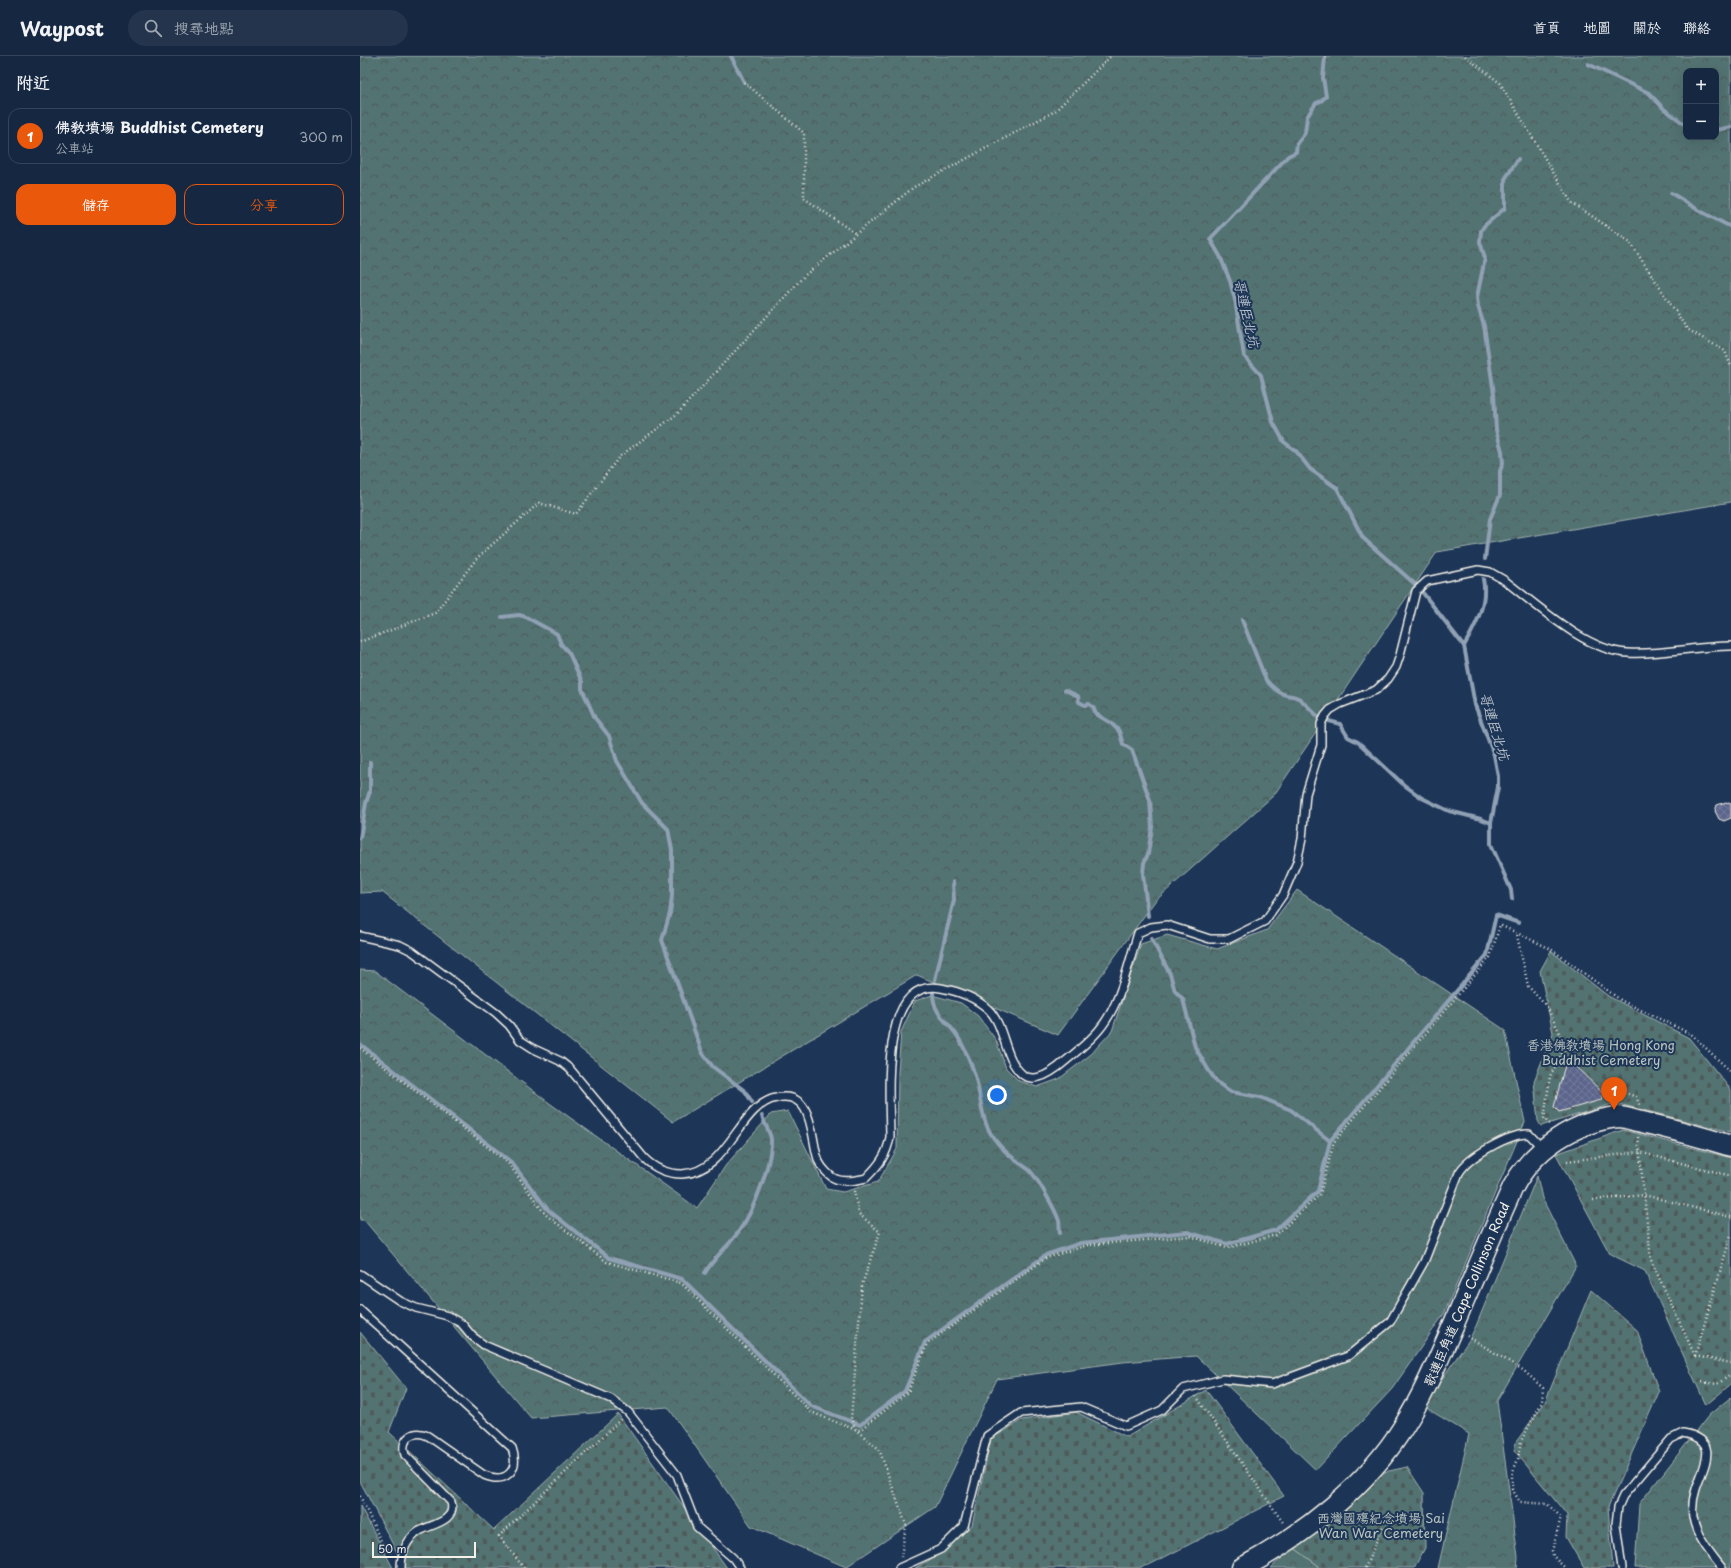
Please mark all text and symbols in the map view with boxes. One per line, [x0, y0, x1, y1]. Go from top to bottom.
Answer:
search box [128, 10, 408, 46]
text: Waypost [20, 14, 104, 42]
text: 搜尋地點 [174, 16, 234, 39]
icon: search [142, 17, 164, 39]
text: 首頁 [1533, 17, 1561, 38]
text: 地圖 [1583, 17, 1611, 38]
text: 關於 [1633, 17, 1661, 38]
text: 聯絡 [1683, 17, 1711, 38]
map controls [1683, 68, 1719, 140]
button: + [1683, 68, 1719, 104]
text: 附近 [16, 69, 50, 95]
button: − [1683, 104, 1719, 140]
text: 佛教墳場 Buddhist Cemetery [55, 115, 264, 138]
text: 1 [27, 127, 33, 146]
text: 300 m [299, 127, 343, 146]
text: 公車站 [55, 138, 94, 157]
button: 儲存 [16, 184, 176, 225]
button: 分享 [184, 184, 344, 225]
water label: 哥連臣北坑 [1229, 277, 1266, 351]
water label: 哥連臣北坑 [1475, 689, 1516, 764]
park label: 香港佛教墳場 Hong Kong Buddhist Cemetery [1527, 1035, 1675, 1069]
pin: 1 [1601, 1077, 1627, 1110]
your location [987, 1085, 1007, 1105]
street label: 歌連臣角道 Cape Collinson Road [1419, 1199, 1513, 1389]
park label: 西灣國殤紀念墳場 Sai Wan War Cemetery [1317, 1508, 1445, 1542]
scale bar [372, 1540, 476, 1559]
text: 50 m [378, 1540, 407, 1557]

